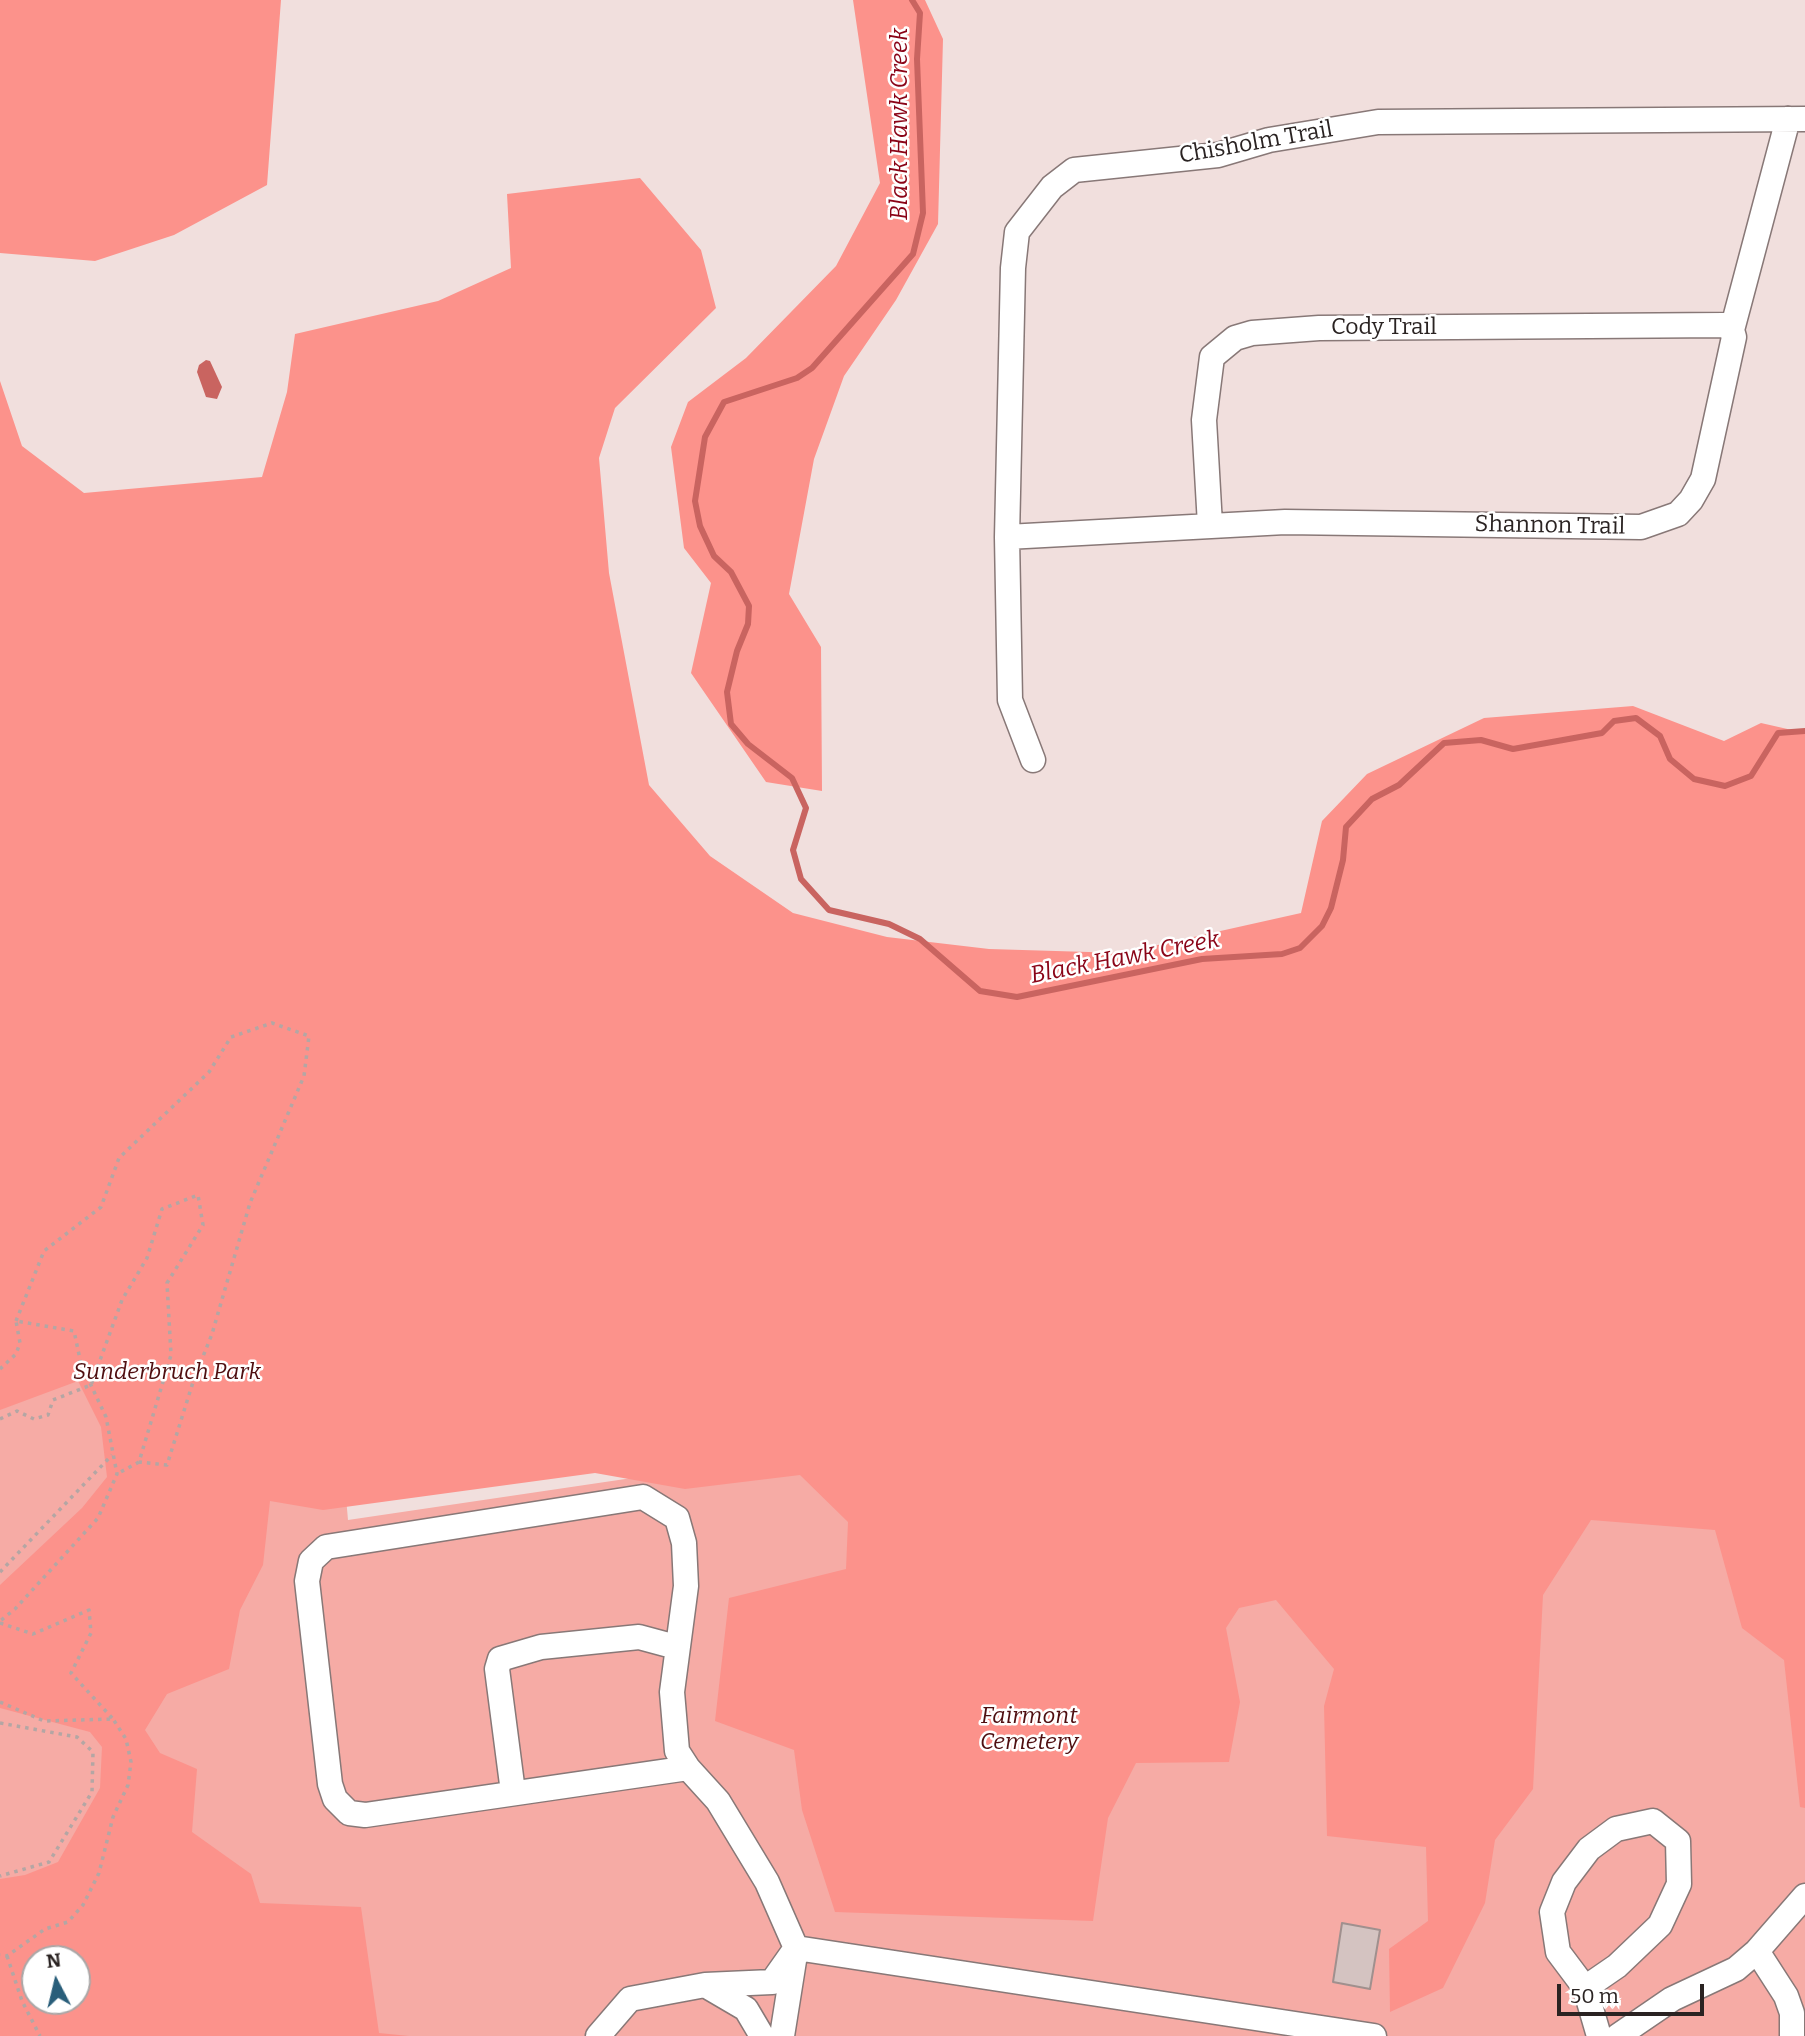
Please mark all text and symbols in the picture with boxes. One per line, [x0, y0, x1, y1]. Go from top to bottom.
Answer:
water label: Black Hawk Creek [886, 28, 914, 220]
street label: Chisholm Trail [1177, 116, 1335, 170]
street label: Cody Trail [1331, 314, 1437, 342]
street label: Shannon Trail [1474, 511, 1626, 541]
water label: Black Hawk Creek [1028, 926, 1222, 990]
park label: Sunderbruch Park [73, 1359, 261, 1387]
park label: Fairmont Cemetery [980, 1703, 1078, 1757]
north arrow [21, 1945, 91, 2015]
text: N [45, 1948, 62, 1973]
scale bar [1560, 1969, 1707, 2013]
text: 50 m [1570, 1983, 1619, 2009]

